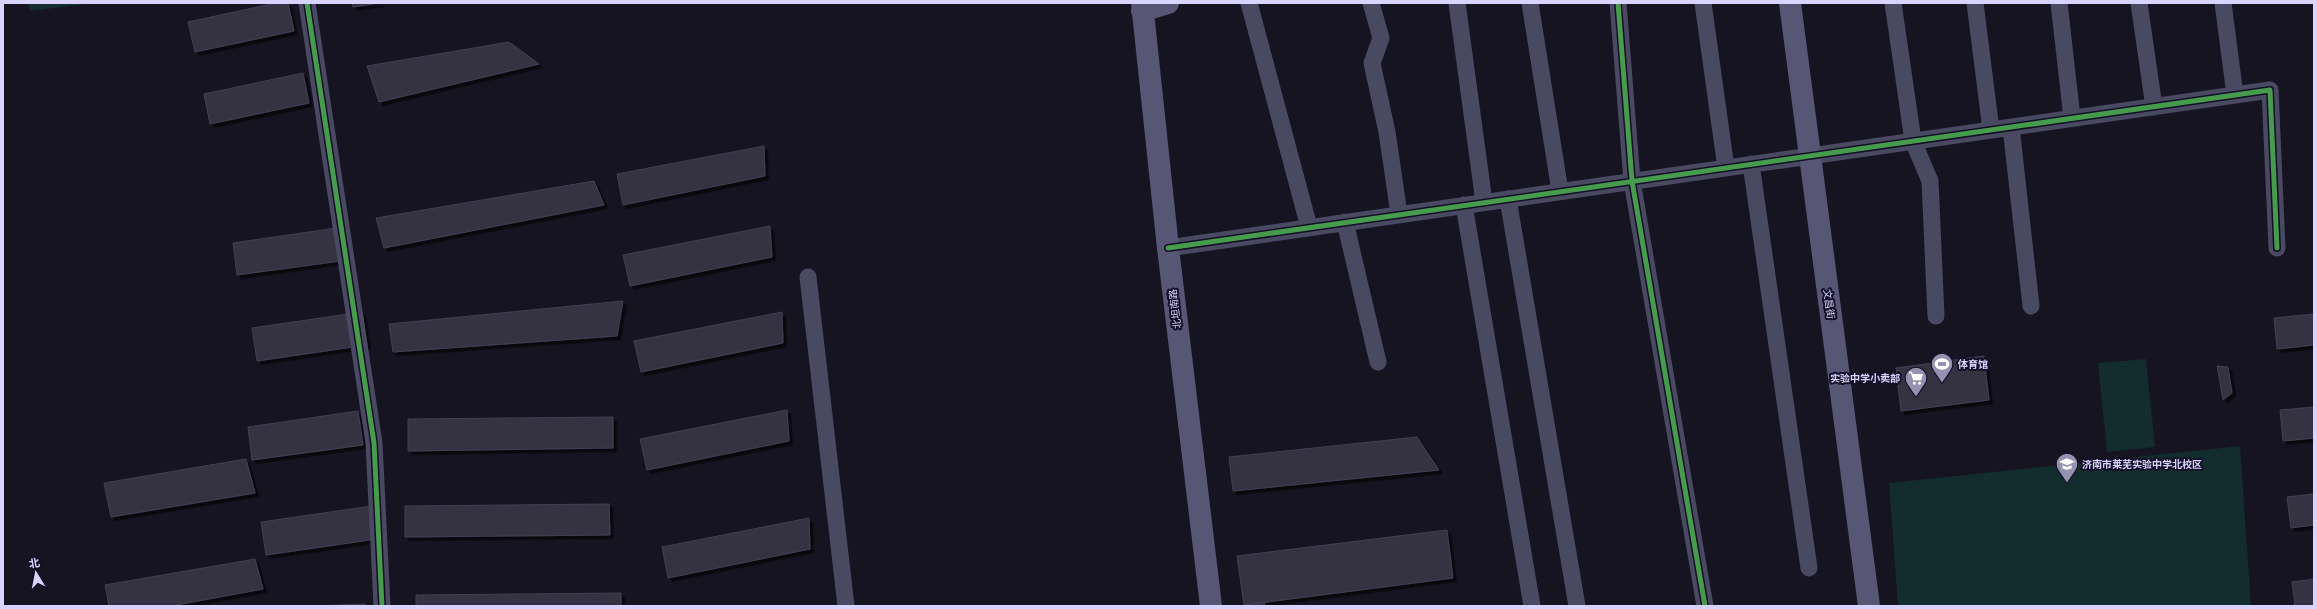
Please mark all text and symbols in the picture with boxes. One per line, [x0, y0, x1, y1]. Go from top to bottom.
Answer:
street label: 北坦南路 [1166, 288, 1184, 330]
street label: 文昌街 [1820, 288, 1838, 320]
sports icon: 体育馆 [1929, 351, 1955, 384]
place label: 体育馆 [1957, 358, 1988, 371]
supermarket icon: 实验中学小卖部 [1903, 365, 1929, 398]
place label: 实验中学小卖部 [1830, 372, 1900, 385]
school or university icon: 济南市莱芜实验中学北校区 [2054, 451, 2080, 484]
place label: 济南市莱芜实验中学北校区 [2082, 458, 2202, 471]
north arrow [16, 553, 56, 593]
text: 北 [28, 555, 41, 571]

